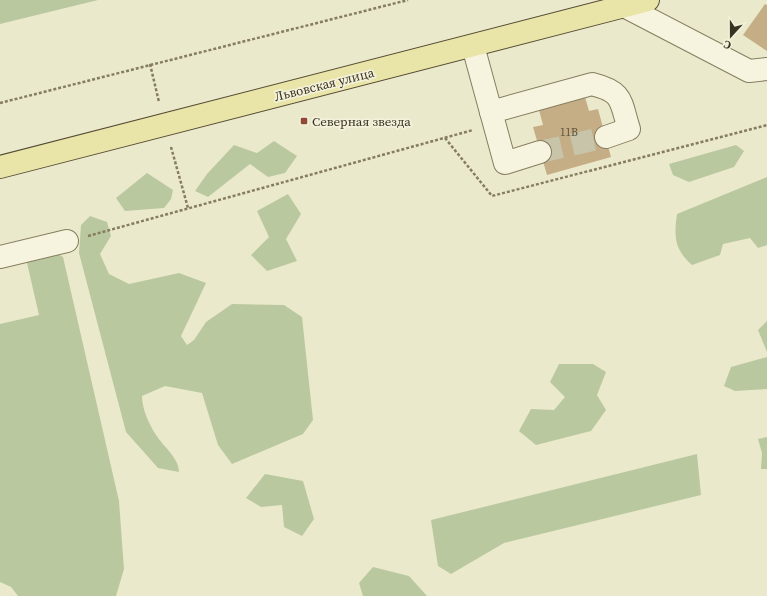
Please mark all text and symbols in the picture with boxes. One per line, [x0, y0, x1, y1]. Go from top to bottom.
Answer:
north arrow [711, 16, 751, 56]
text: С [722, 37, 733, 53]
street label: Львовская улица [272, 64, 376, 105]
place label: Северная звезда [312, 113, 411, 130]
marker: Северная звезда [299, 116, 309, 126]
house number: 11В [560, 125, 578, 140]

